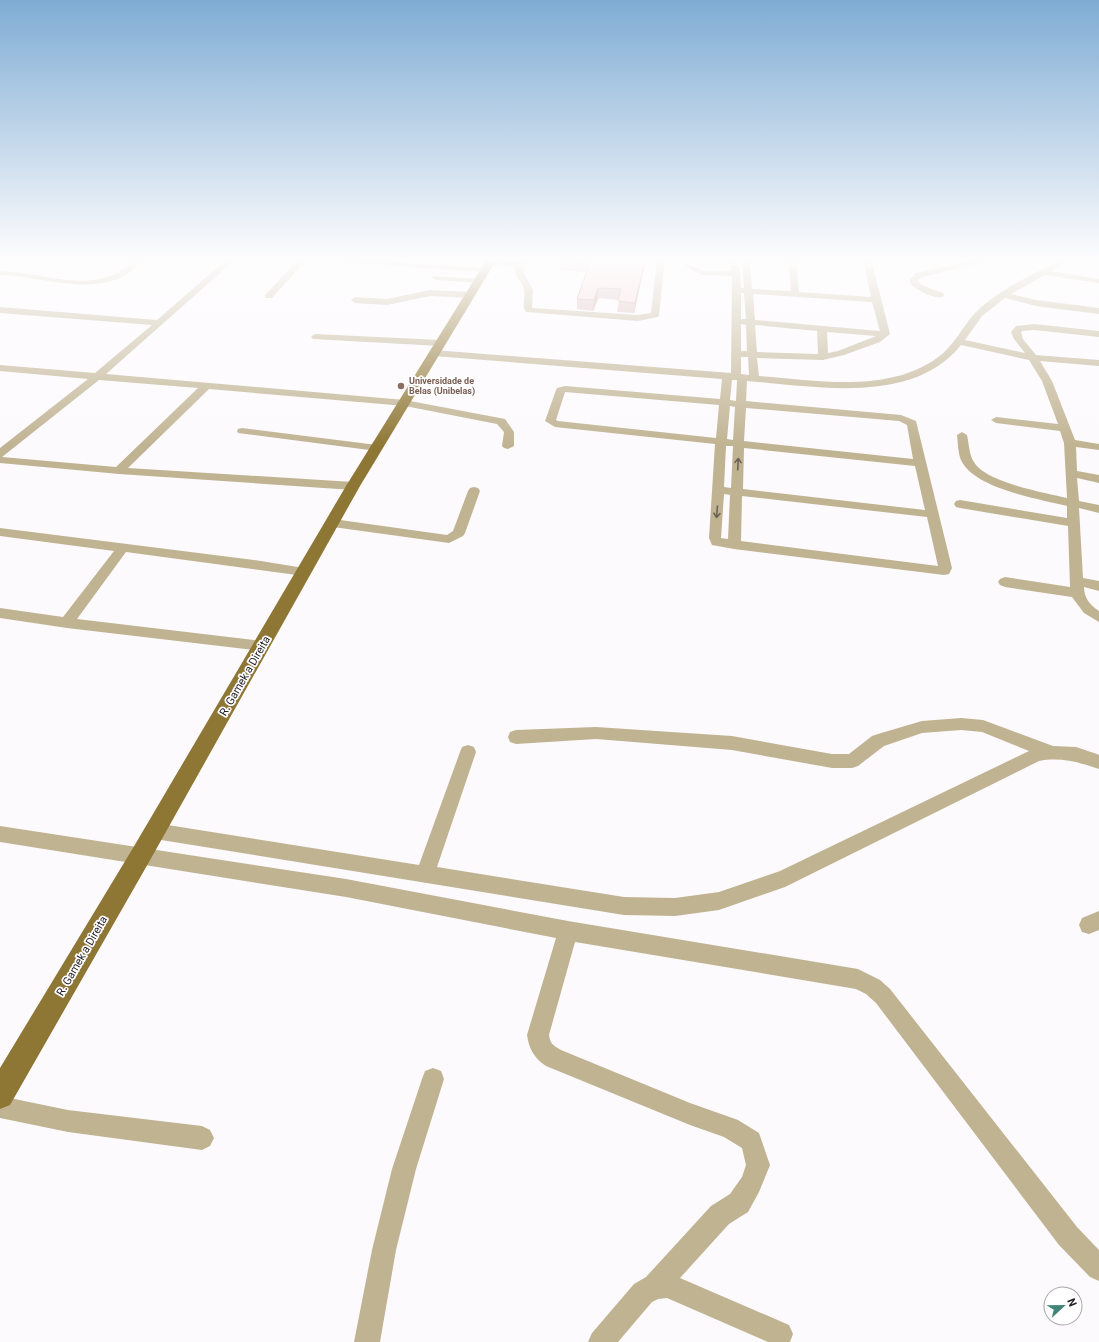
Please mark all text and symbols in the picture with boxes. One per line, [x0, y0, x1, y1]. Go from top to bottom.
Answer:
place label: Universidade de Belas (Unibelas) [409, 376, 475, 397]
marker: Universidade de Belas (Unibelas) [396, 381, 406, 391]
one-way arrow [734, 458, 742, 471]
one-way arrow [713, 505, 720, 518]
street label: R. Gamek a Direita [217, 634, 273, 718]
street label: R. Gamek a Direita [54, 914, 110, 998]
north arrow [1043, 1286, 1083, 1326]
text: N [1064, 1296, 1079, 1309]

